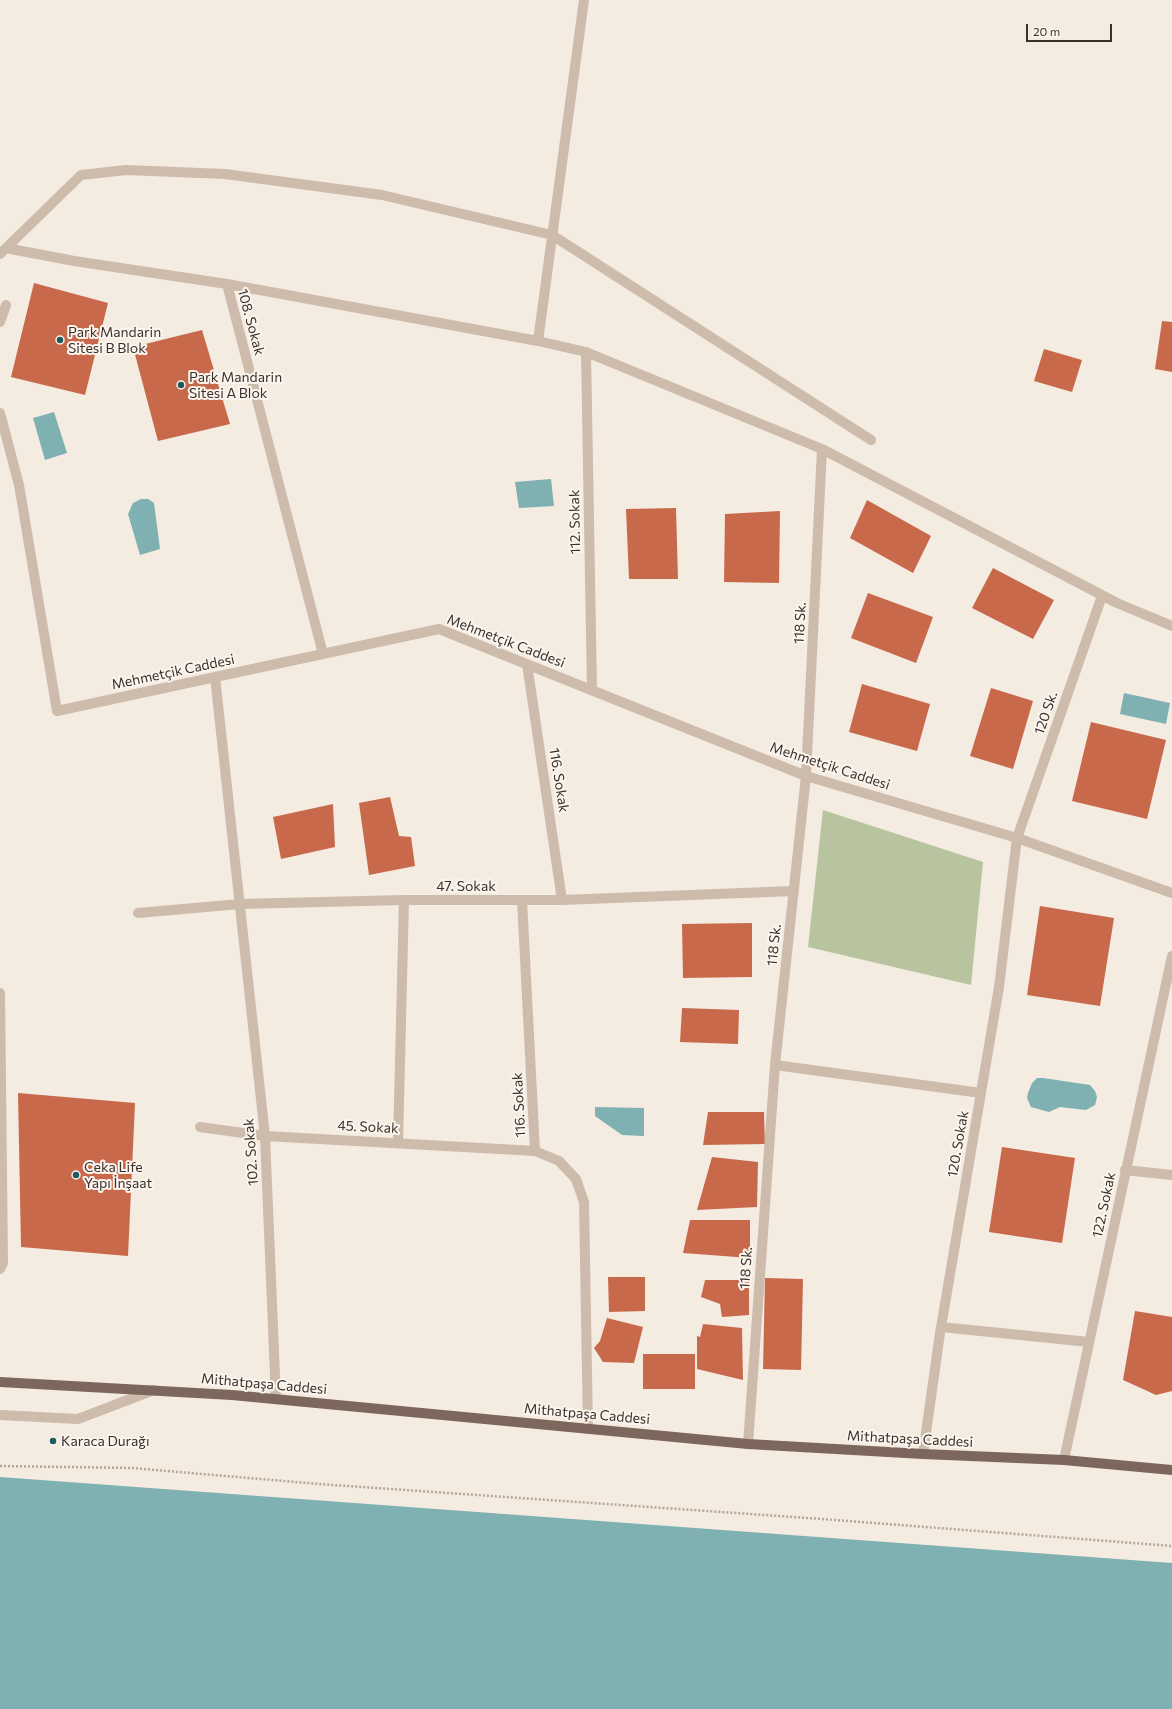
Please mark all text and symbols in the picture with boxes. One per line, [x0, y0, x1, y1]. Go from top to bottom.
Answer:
scale bar [1028, 16, 1114, 42]
text: 20 m [1033, 24, 1060, 38]
street label: 108. Sokak [234, 287, 268, 357]
place label: Park Mandarin Sitesi B Blok [68, 324, 161, 356]
marker: Park Mandarin Sitesi B Blok [55, 335, 65, 345]
place label: Park Mandarin Sitesi A Blok [189, 369, 282, 402]
marker: Park Mandarin Sitesi A Blok [176, 380, 186, 390]
street label: 112. Sokak [566, 489, 584, 555]
street label: 118 Sk. [791, 601, 809, 645]
street label: Mehmetçik Caddesi [445, 611, 567, 671]
street label: Mehmetçik Caddesi [110, 651, 236, 693]
street label: 120 Sk. [1031, 689, 1061, 737]
street label: Mehmetçik Caddesi [768, 739, 892, 793]
street label: 116. Sokak [546, 746, 572, 814]
street label: 47. Sokak [436, 878, 496, 894]
street label: 118 Sk. [763, 923, 785, 967]
street label: 116. Sokak [509, 1072, 529, 1138]
street label: 120. Sokak [944, 1109, 972, 1179]
street label: 45. Sokak [337, 1117, 399, 1137]
street label: 102. Sokak [240, 1118, 262, 1186]
place label: Ceka Life Yapı İnşaat [84, 1159, 152, 1192]
marker: Ceka Life Yapı İnşaat [71, 1170, 81, 1180]
street label: 122. Sokak [1089, 1171, 1119, 1239]
street label: 118 Sk. [736, 1246, 756, 1290]
street label: Mithatpaşa Caddesi [200, 1370, 328, 1398]
street label: Mithatpaşa Caddesi [523, 1400, 651, 1428]
street label: Mithatpaşa Caddesi [847, 1427, 973, 1451]
place label: Karaca Durağı [61, 1433, 150, 1449]
marker: Karaca Durağı [48, 1436, 58, 1446]

